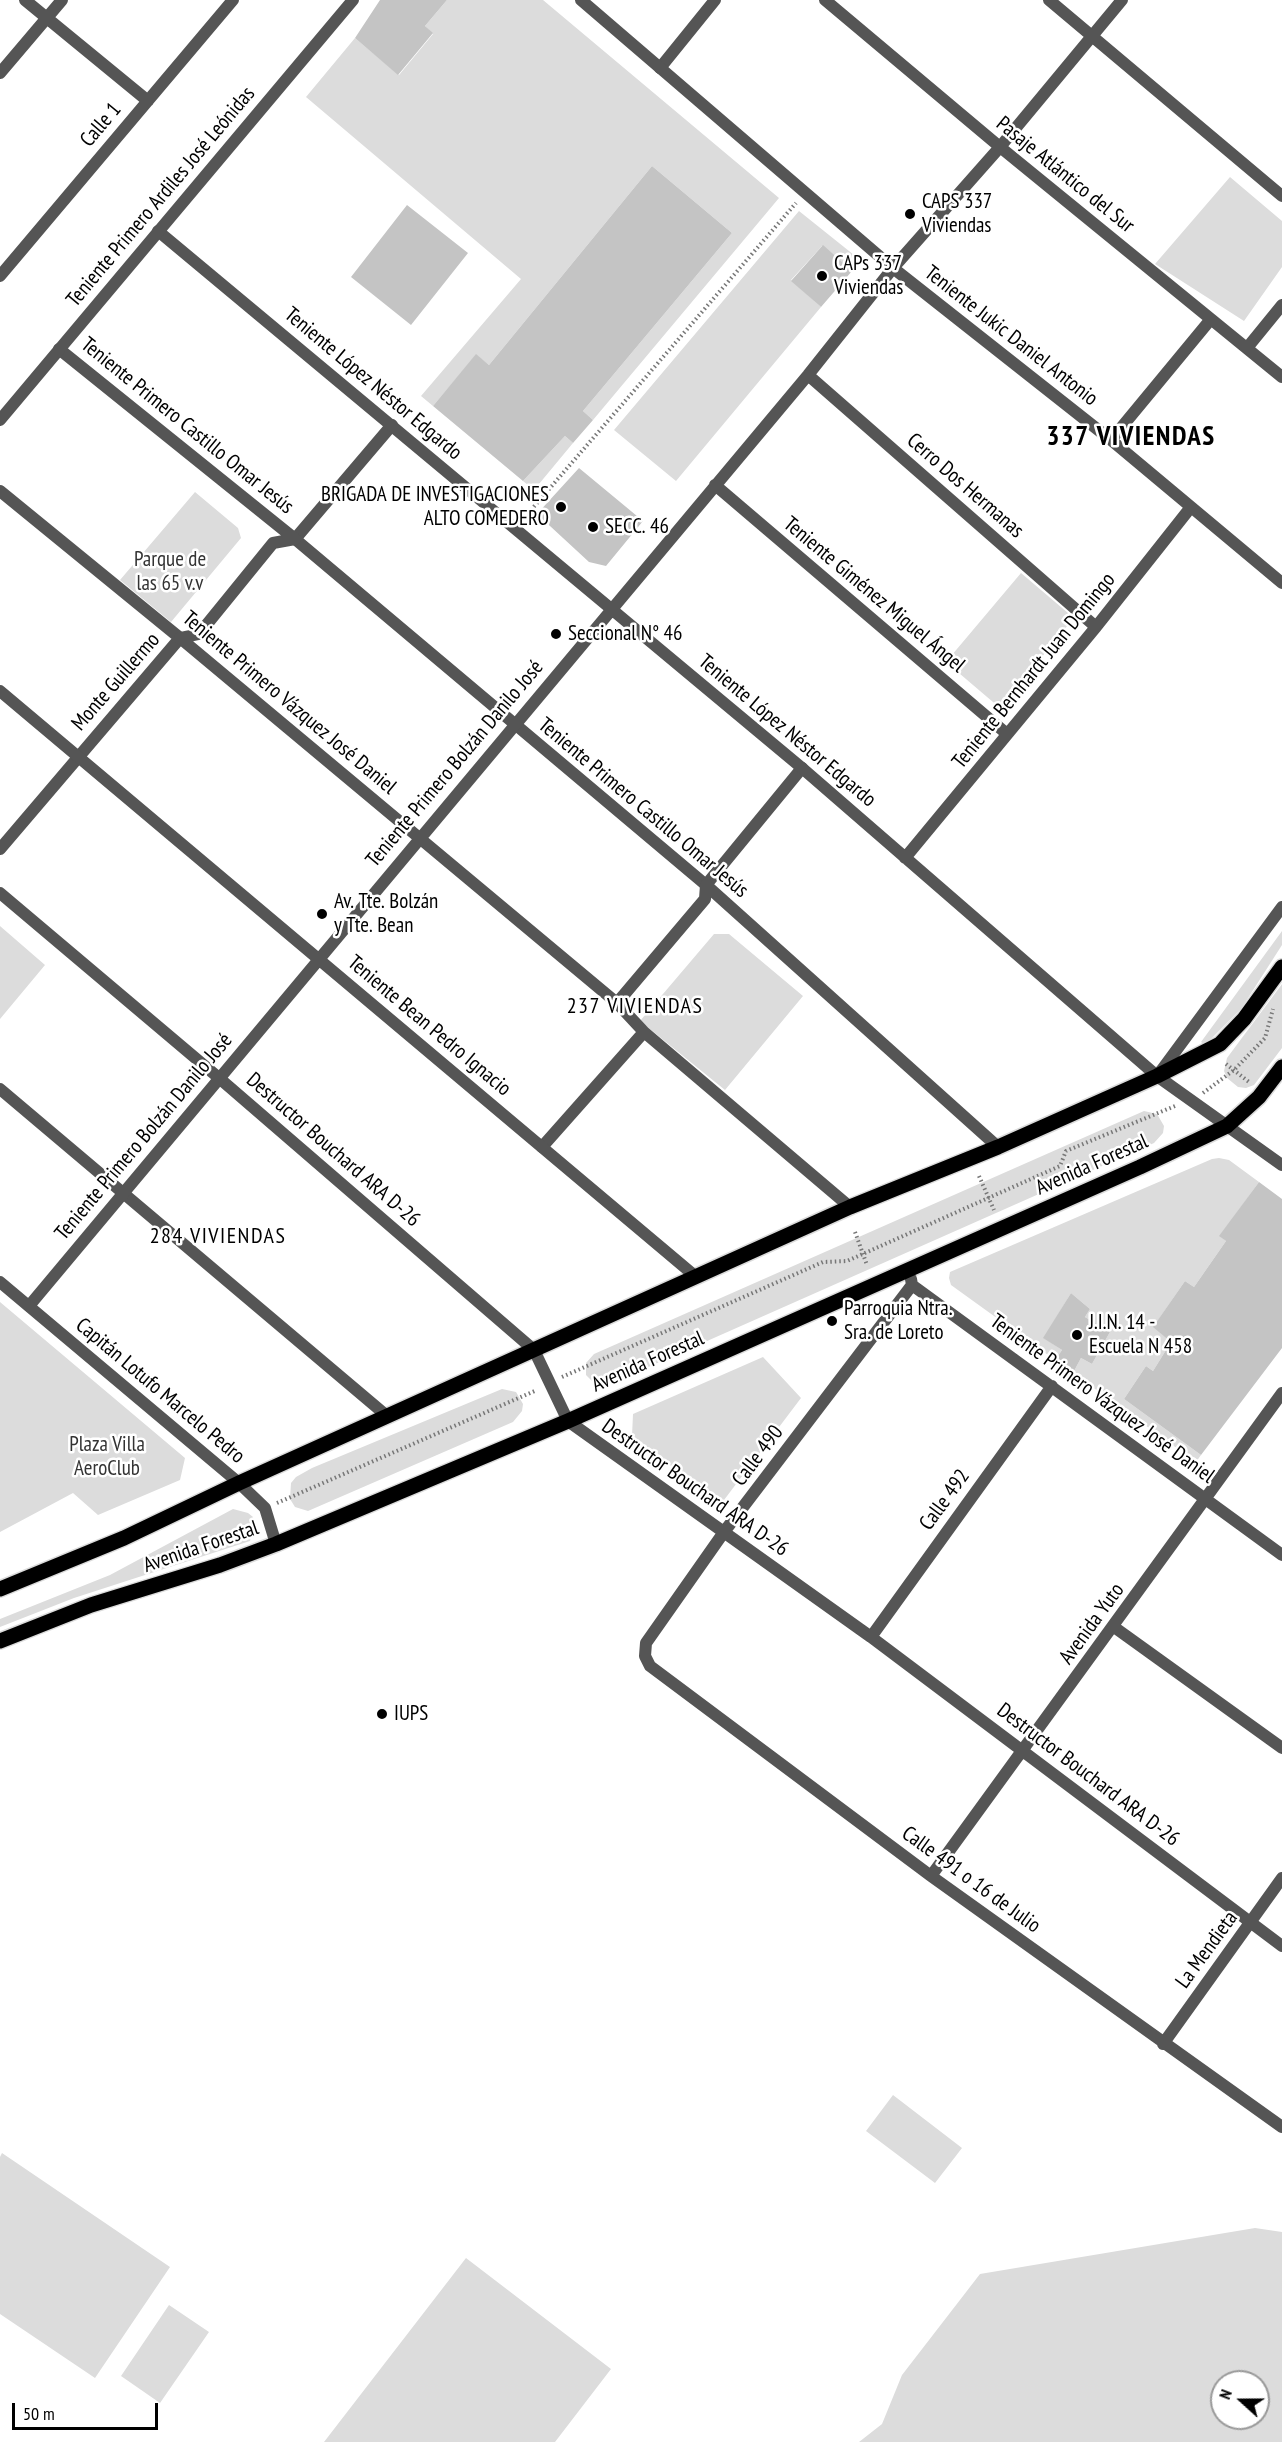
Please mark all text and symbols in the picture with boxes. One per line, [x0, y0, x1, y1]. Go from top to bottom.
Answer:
street label: Teniente Primero Ardiles José Leónidas [61, 82, 261, 312]
street label: Calle 1 [75, 98, 127, 152]
street label: Pasaje Atlántico del Sur [991, 112, 1139, 238]
place label: CAPS 337 Viviendas [922, 189, 992, 239]
marker: CAPS 337 Viviendas [903, 207, 917, 221]
place label: CAPs 337 Viviendas [834, 251, 903, 301]
street label: Teniente Jukic Daniel Antonio [919, 261, 1103, 411]
marker: CAPs 337 Viviendas [815, 269, 829, 283]
street label: Teniente López Néstor Edgardo [279, 302, 467, 466]
street label: Teniente Primero Castillo Omar Jesús [76, 332, 298, 520]
district label: 337 VIVIENDAS [1046, 421, 1216, 453]
street label: Cerro Dos Hermanas [901, 428, 1029, 544]
place label: BRIGADA DE INVESTIGACIONES ALTO COMEDERO [321, 482, 549, 532]
marker: BRIGADA DE INVESTIGACIONES ALTO COMEDERO [554, 500, 568, 514]
street label: Teniente Giménez Miguel Ángel [778, 512, 970, 678]
place label: SECC. 46 [605, 514, 669, 540]
marker: SECC. 46 [586, 520, 600, 534]
park label: Parque de las 65 v.v [134, 547, 206, 597]
street label: Teniente Bernhardt Juan Domingo [947, 568, 1121, 774]
street label: Teniente Primero Vázquez José Daniel [177, 606, 401, 800]
place label: Seccional N° 46 [568, 621, 683, 647]
marker: Seccional N° 46 [549, 627, 563, 641]
street label: Monte Guillermo [67, 628, 165, 736]
street label: Teniente López Néstor Edgardo [693, 649, 881, 813]
street label: Teniente Primero Bolzán Danilo José [361, 655, 549, 873]
street label: Teniente Primero Castillo Omar Jesús [533, 713, 753, 903]
place label: Av. Tte. Bolzán y Tte. Bean [334, 889, 438, 939]
marker: Av. Tte. Bolzán y Tte. Bean [315, 907, 329, 921]
street label: Teniente Bean Pedro Ignacio [342, 950, 516, 1102]
district label: 237 VIVIENDAS [567, 994, 703, 1020]
street label: Teniente Primero Bolzán Danilo José [50, 1028, 238, 1246]
street label: Destructor Bouchard ARA D-26 [241, 1068, 425, 1232]
street label: Avenida Forestal [1032, 1129, 1152, 1201]
district label: 284 VIVIENDAS [150, 1224, 286, 1250]
place label: Parroquia Ntra. Sra. de Loreto [844, 1296, 952, 1346]
street label: Teniente Primero Vázquez José Daniel [985, 1309, 1219, 1489]
place label: J.I.N. 14 - Escuela N 458 [1089, 1310, 1192, 1360]
street label: Capitán Lotufo Marcelo Pedro [70, 1313, 250, 1469]
marker: Parroquia Ntra. Sra. de Loreto [825, 1314, 839, 1328]
street label: Avenida Forestal [588, 1326, 708, 1398]
marker: J.I.N. 14 - Escuela N 458 [1070, 1328, 1084, 1342]
street label: Destructor Bouchard ARA D-26 [597, 1414, 793, 1562]
street label: Calle 490 [727, 1421, 789, 1491]
park label: Plaza Villa AeroClub [69, 1432, 145, 1482]
street label: Calle 492 [915, 1465, 975, 1535]
street label: Avenida Forestal [140, 1516, 262, 1578]
street label: Avenida Yuto [1054, 1579, 1130, 1669]
street label: Destructor Bouchard ARA D-26 [992, 1698, 1184, 1852]
place label: IUPS [394, 1701, 428, 1727]
marker: IUPS [375, 1707, 389, 1721]
street label: Calle 491 o 16 de Julio [897, 1821, 1045, 1939]
street label: La Mendieta [1171, 1907, 1243, 1993]
north arrow [1210, 2370, 1270, 2430]
text: N [1214, 2387, 1236, 2402]
scale bar [15, 2391, 160, 2429]
text: 50 m [23, 2402, 55, 2425]

